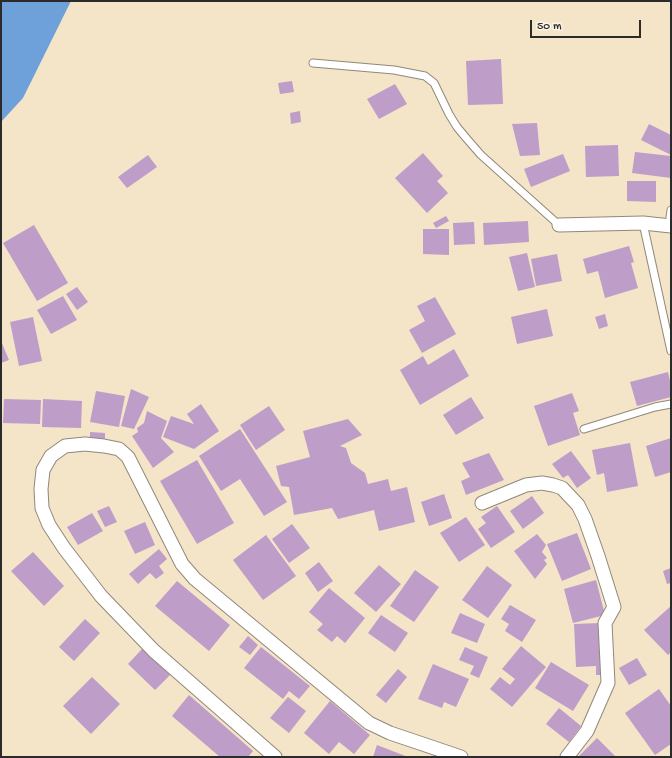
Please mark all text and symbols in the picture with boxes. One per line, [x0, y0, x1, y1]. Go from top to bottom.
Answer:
scale bar [532, 12, 643, 38]
text: 50 m [537, 20, 562, 34]

